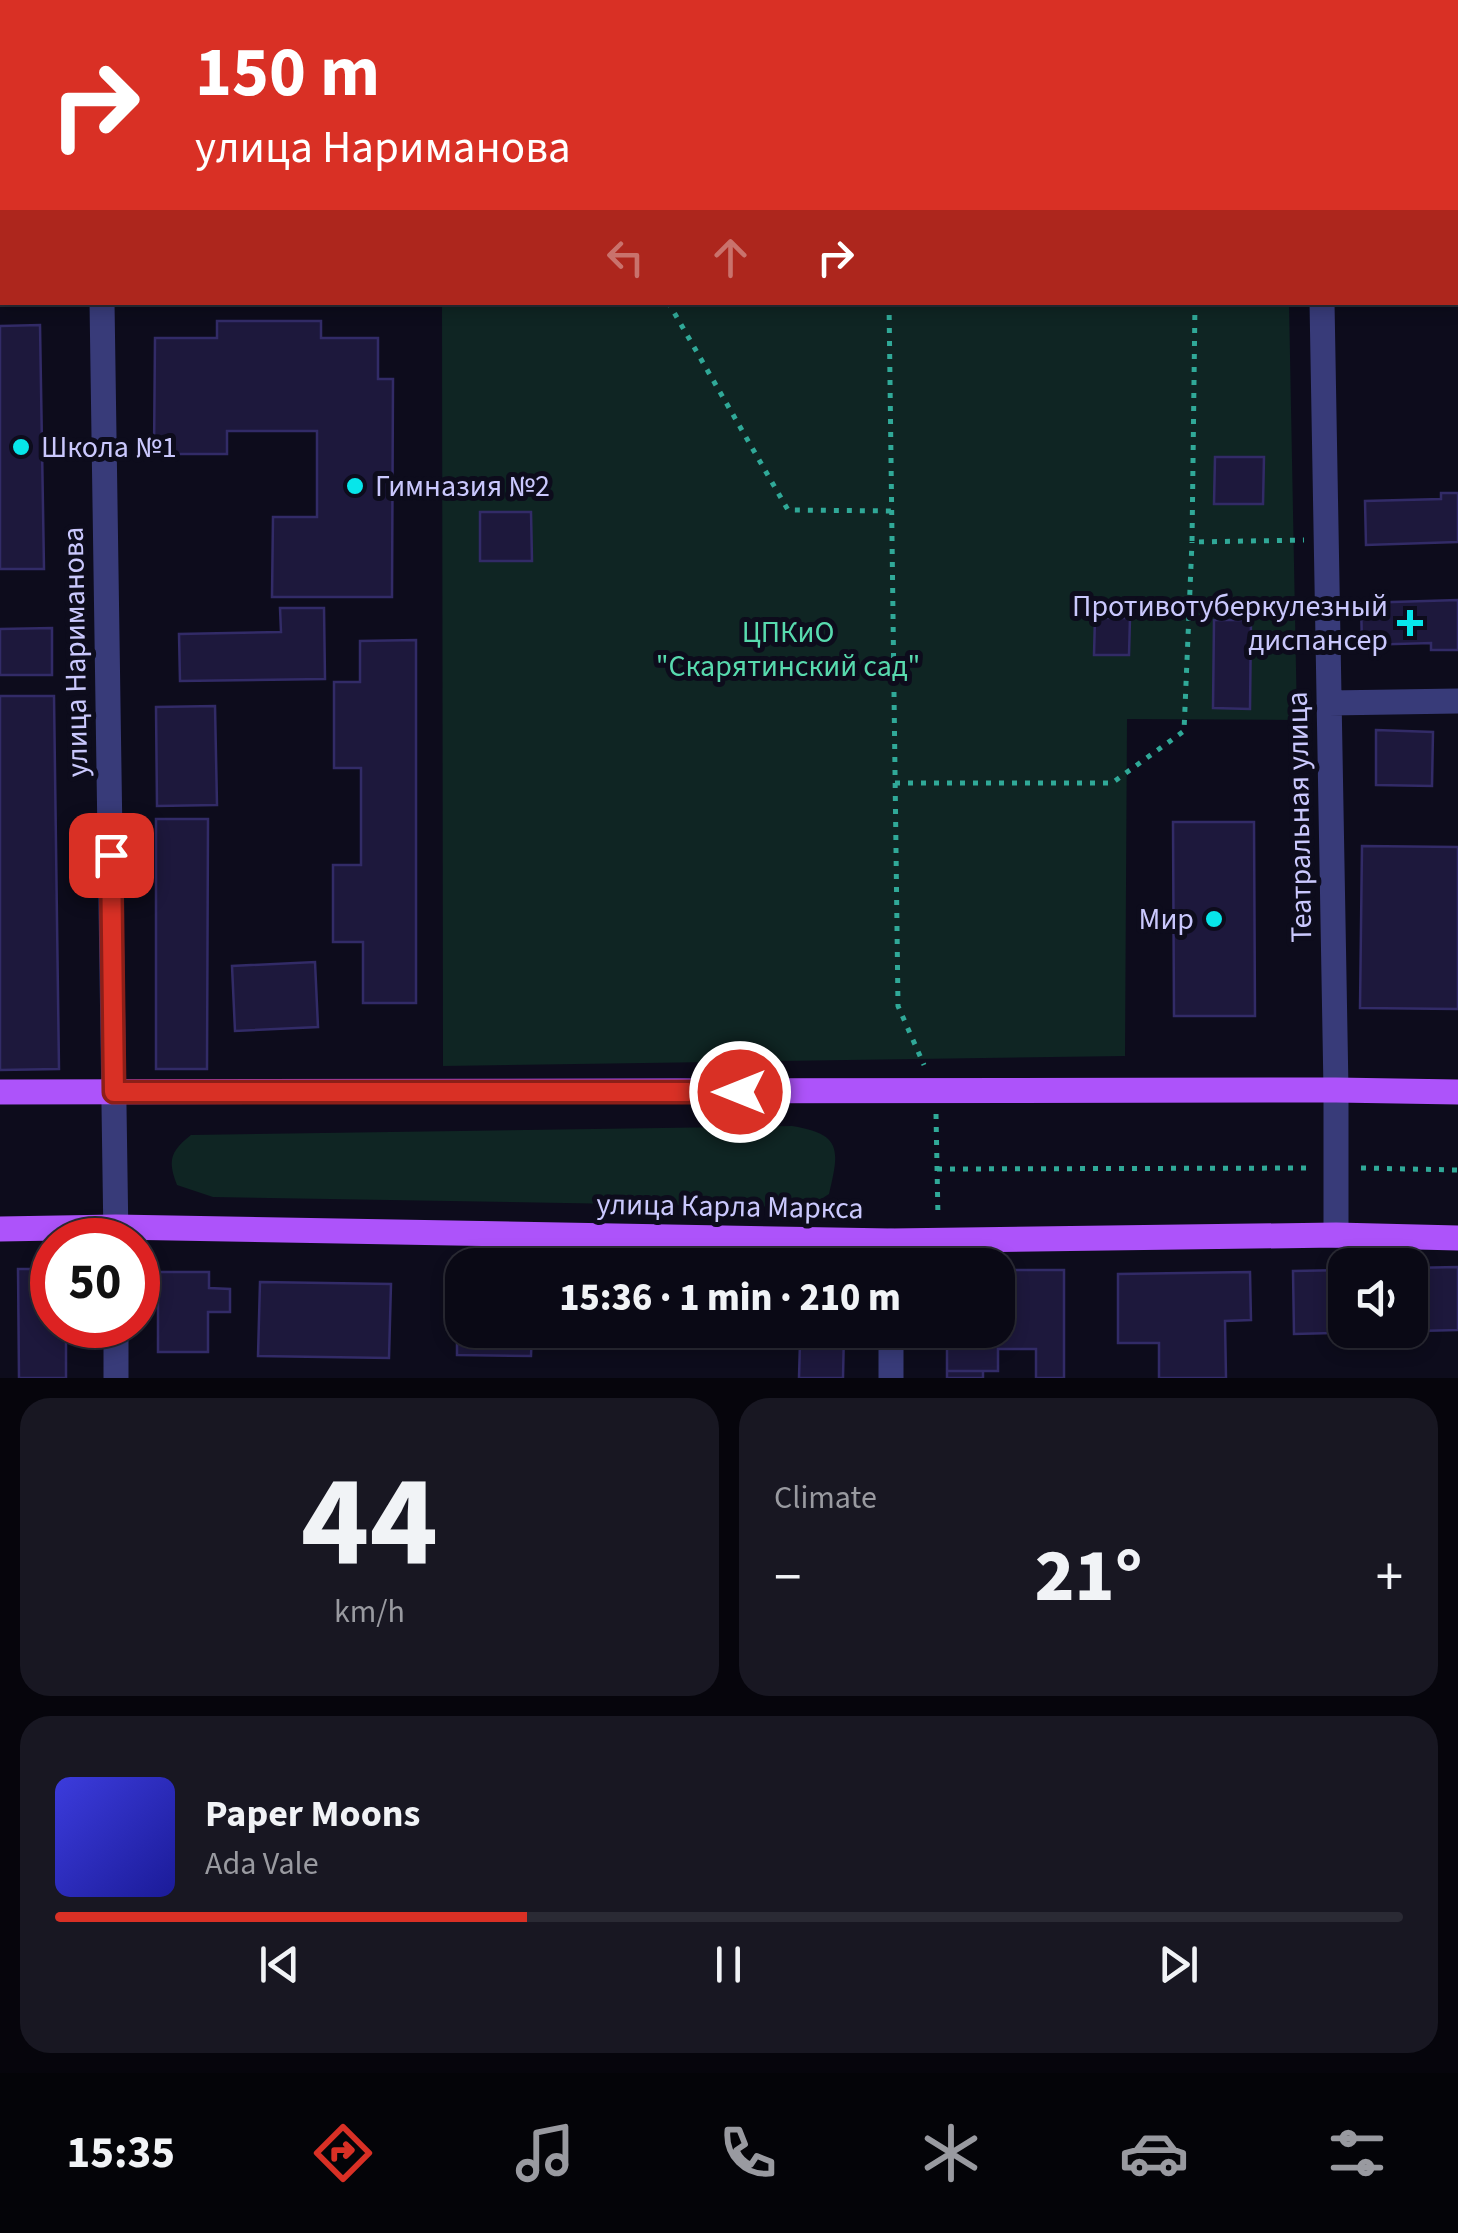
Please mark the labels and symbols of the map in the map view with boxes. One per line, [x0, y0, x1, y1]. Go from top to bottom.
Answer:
place label: Школа №1 [41, 426, 177, 469]
marker: Школа №1 [10, 436, 32, 458]
place label: Гимназия №2 [375, 465, 550, 508]
marker: Гимназия №2 [344, 475, 366, 497]
street label: улица Нариманова [52, 526, 99, 778]
place label: Противотуберкулезный диспансер [1072, 585, 1388, 662]
marker: Противотуберкулезный диспансер [1397, 610, 1423, 636]
park label: ЦПКиО "Скарятинский сад" [656, 611, 920, 688]
street label: Театральная улица [1276, 691, 1323, 943]
pin [69, 813, 154, 898]
place label: Мир [1139, 898, 1194, 941]
marker: Мир [1203, 908, 1225, 930]
position arrow [688, 1040, 792, 1144]
street label: улица Карла Маркса [596, 1183, 864, 1230]
speed limit sign: 50 [30, 1218, 160, 1348]

